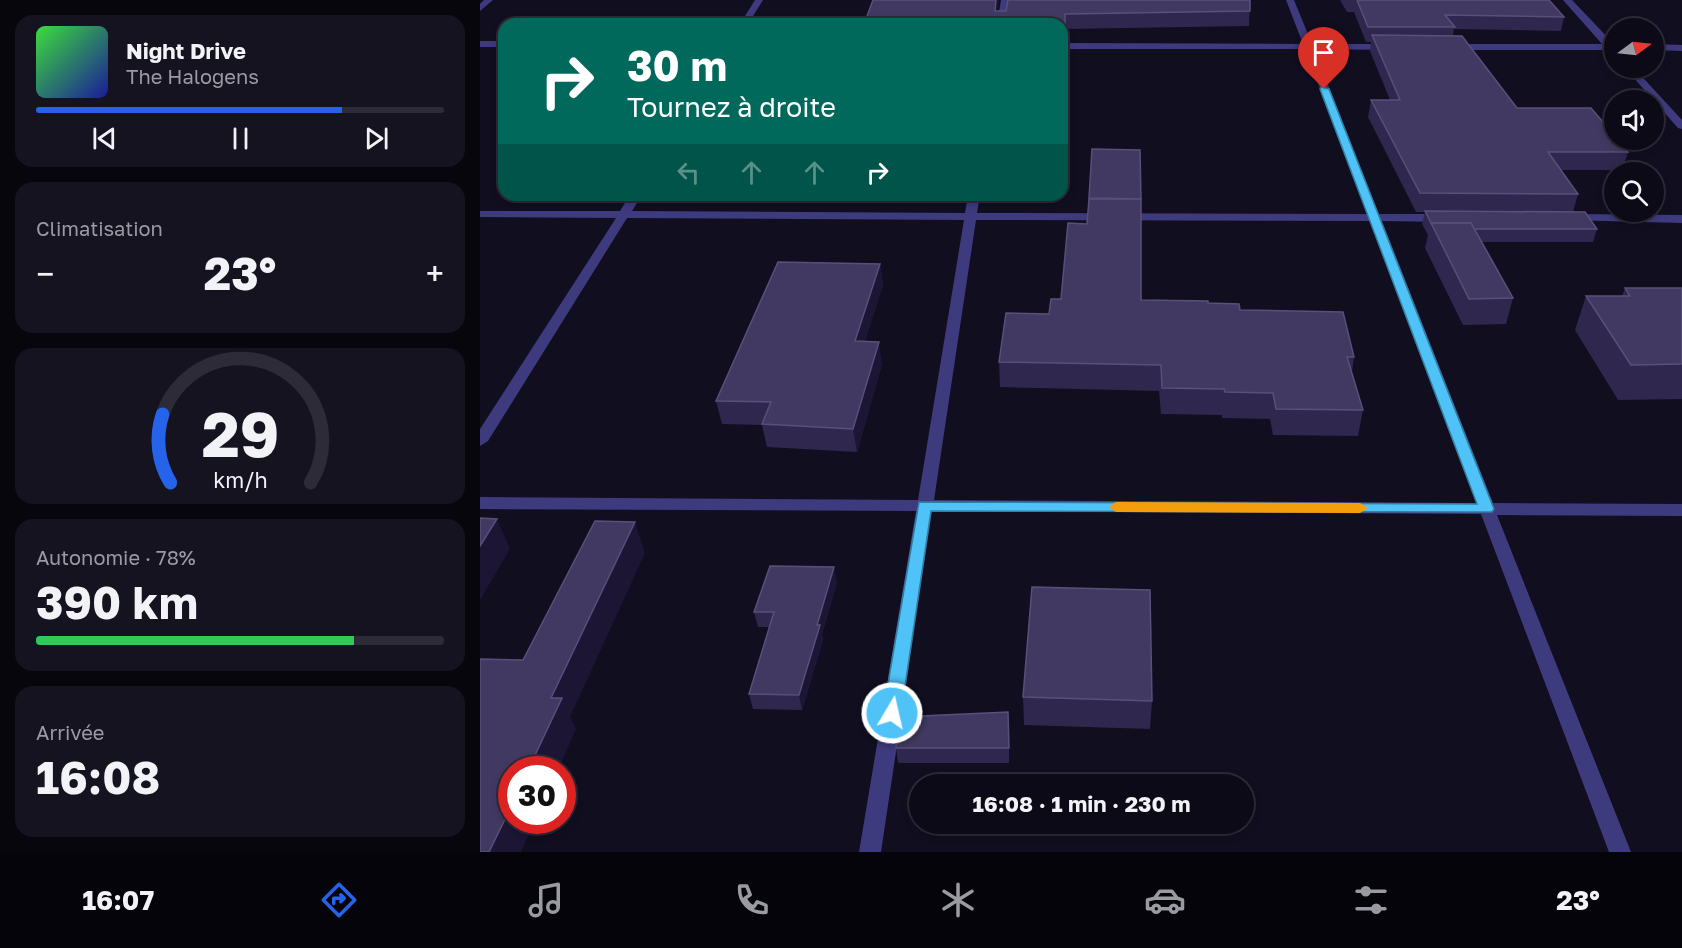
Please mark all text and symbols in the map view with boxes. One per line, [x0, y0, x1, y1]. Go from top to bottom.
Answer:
north arrow [1604, 18, 1664, 78]
map controls [1604, 18, 1664, 222]
pin [1298, 27, 1349, 89]
icon: arrive [1307, 36, 1340, 69]
text: Night Drive [126, 37, 246, 64]
text: 30 m [627, 40, 727, 90]
icon: right [528, 42, 606, 120]
text: The Halogens [126, 64, 259, 88]
button: sound [1604, 90, 1664, 150]
text: Tournez à droite [627, 91, 836, 123]
icon: previous [88, 122, 121, 155]
icon: pause [224, 122, 257, 155]
icon: next [360, 122, 393, 155]
icon: left [672, 156, 705, 189]
icon: ahead [735, 156, 768, 189]
icon: ahead [798, 156, 831, 189]
icon: right [861, 156, 894, 189]
button: search [1604, 162, 1664, 222]
text: Climatisation [36, 216, 163, 240]
text: 23° [204, 246, 276, 300]
text: − [36, 254, 54, 293]
text: + [426, 254, 444, 293]
text: 29 [201, 396, 279, 471]
text: km/h [213, 467, 267, 493]
text: Autonomie · 78% [36, 545, 196, 569]
text: 390 km [36, 575, 198, 629]
position arrow [860, 681, 924, 745]
text: Arrivée [36, 720, 104, 744]
text: 16:08 [36, 750, 160, 804]
speed limit sign: 30 [498, 756, 576, 834]
text: 16:08 · 1 min · 230 m [972, 790, 1191, 817]
icon: directions [318, 879, 360, 921]
icon: music [525, 879, 567, 921]
icon: phone [731, 879, 773, 921]
icon: climate [937, 879, 979, 921]
icon: car [1144, 879, 1186, 921]
icon: filters [1350, 879, 1392, 921]
text: 16:07 [82, 884, 154, 916]
text: 23° [1556, 884, 1600, 916]

